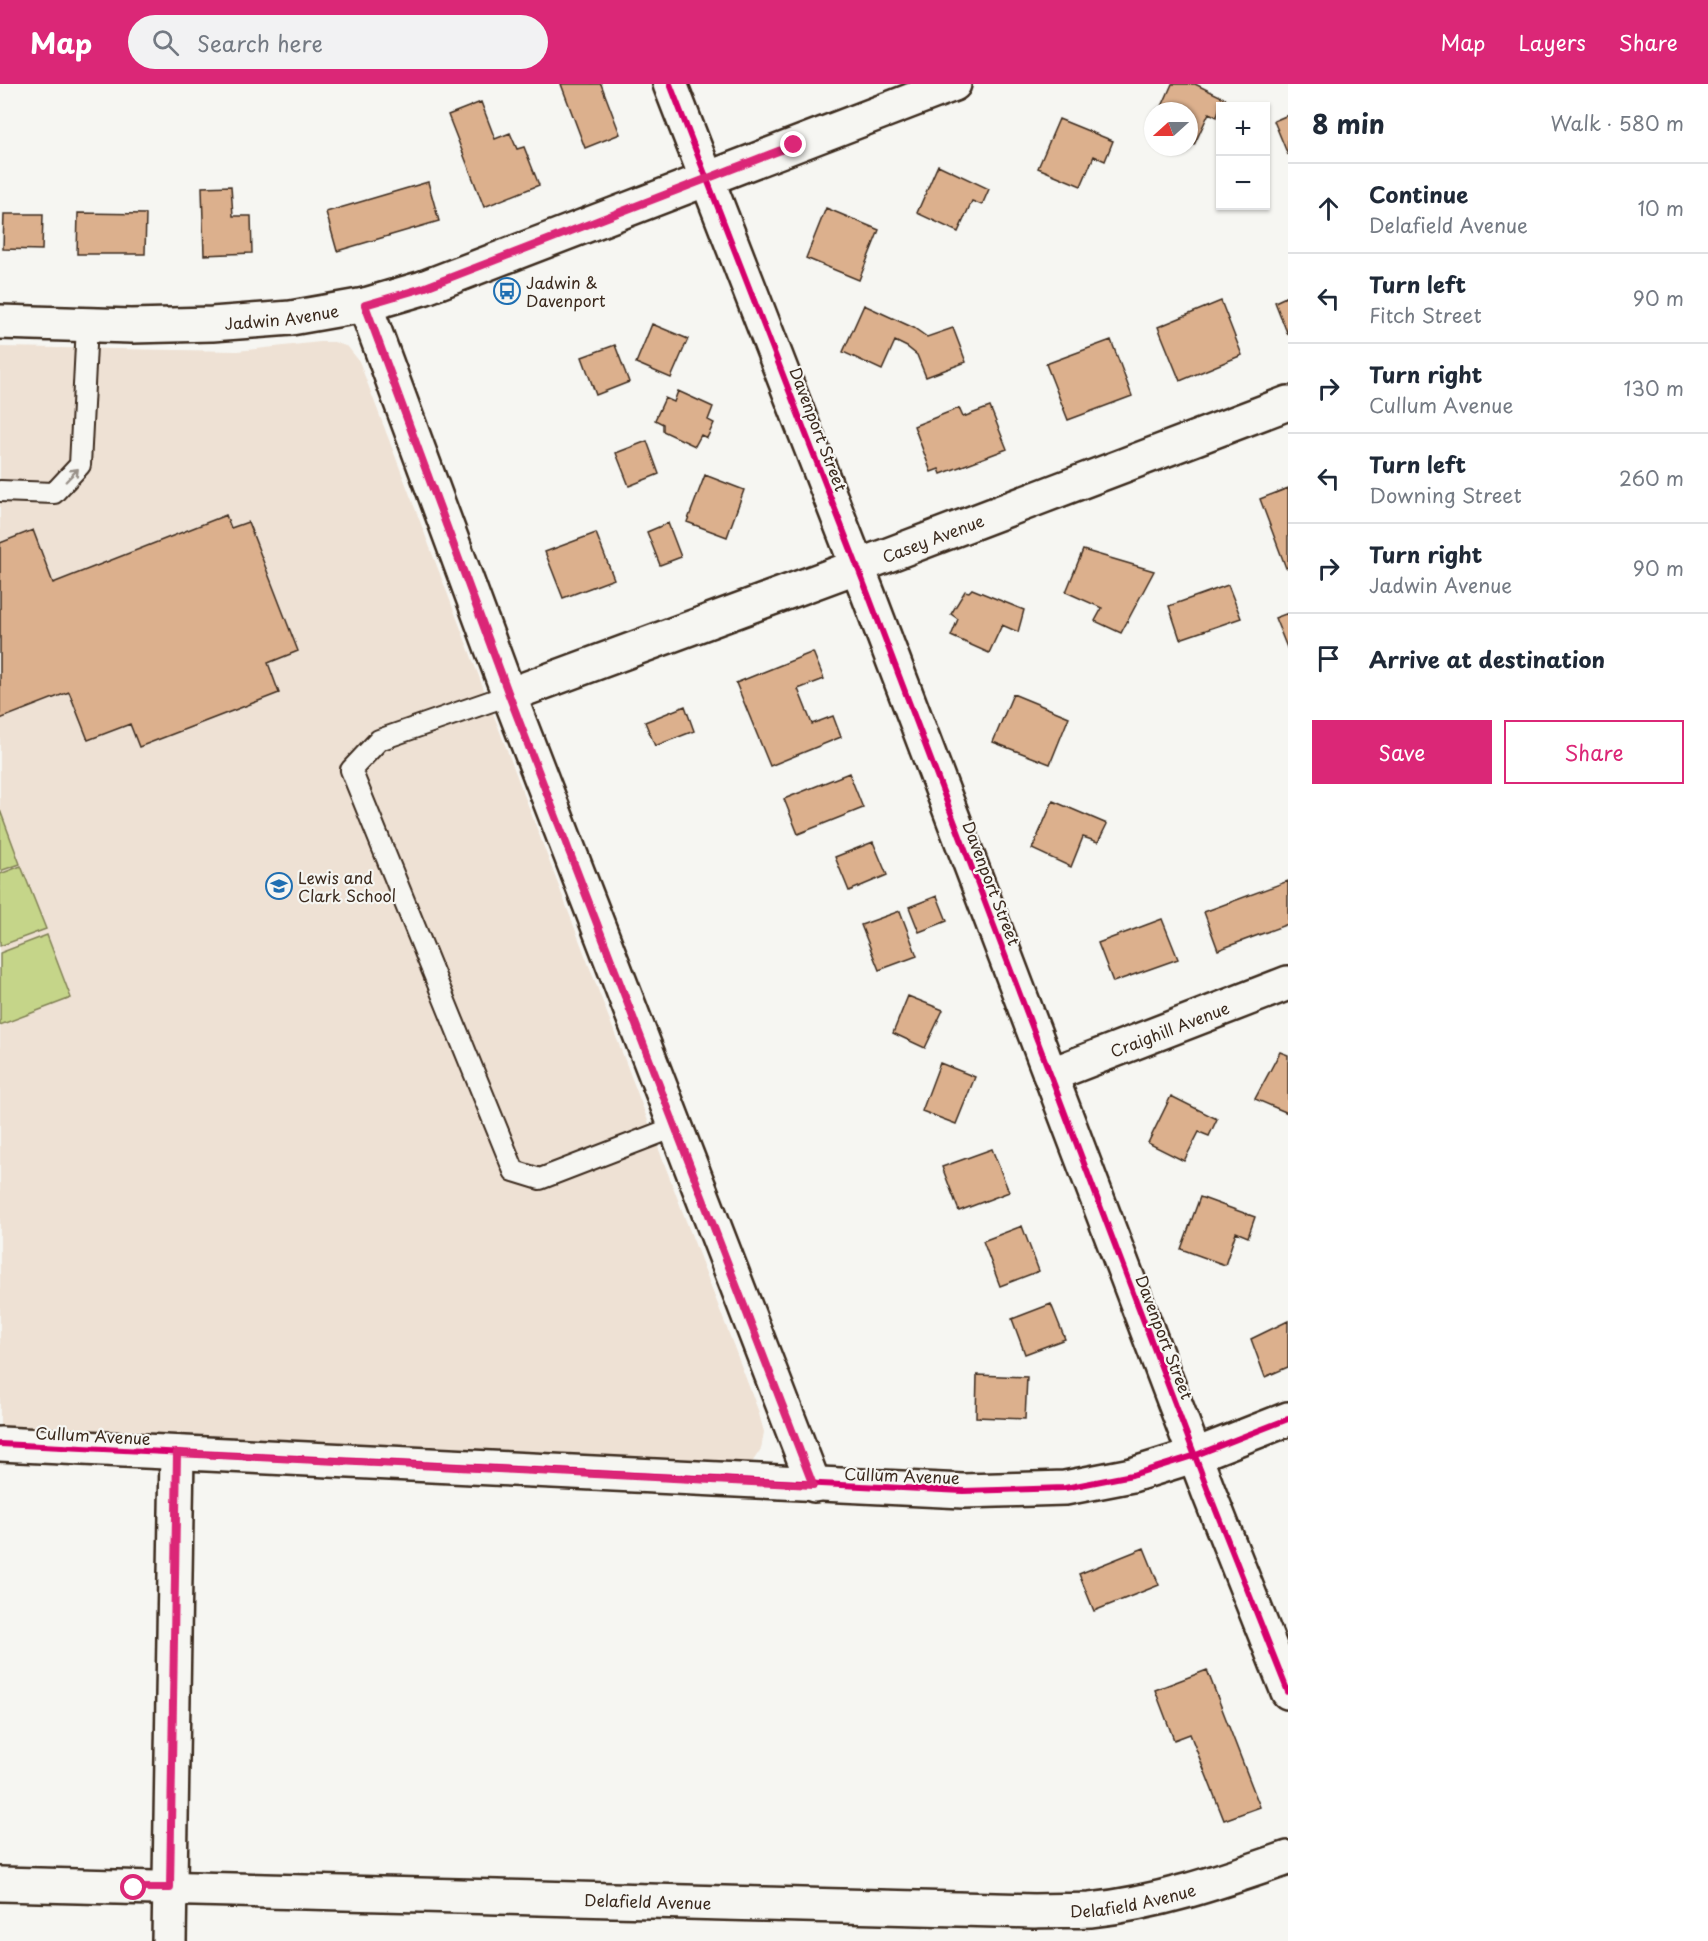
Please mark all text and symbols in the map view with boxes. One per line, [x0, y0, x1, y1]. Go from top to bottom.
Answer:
search box [128, 15, 548, 69]
text: Map [30, 21, 92, 64]
icon: search [149, 26, 182, 59]
text: Search here [197, 26, 323, 59]
text: Map [1441, 26, 1485, 58]
text: Layers [1518, 26, 1586, 58]
text: Share [1619, 26, 1678, 58]
north arrow [1144, 102, 1198, 156]
map controls [1216, 102, 1270, 210]
button: + [1216, 102, 1270, 156]
text: 8 min [1312, 104, 1385, 143]
text: Walk · 580 m [1550, 108, 1684, 138]
route end [780, 131, 806, 157]
button: − [1216, 156, 1270, 210]
text: Continue [1369, 177, 1468, 210]
icon: ahead [1312, 192, 1345, 225]
text: 10 m [1637, 193, 1684, 223]
text: Delafield Avenue [1369, 210, 1528, 240]
text: Turn left [1369, 267, 1466, 300]
place label: Jadwin & Davenport [526, 270, 606, 312]
bus stop icon: Jadwin & Davenport [492, 276, 522, 306]
icon: left [1312, 282, 1345, 315]
text: 90 m [1633, 283, 1684, 313]
street label: Jadwin Avenue [224, 298, 341, 335]
text: Fitch Street [1369, 300, 1482, 330]
text: Turn right [1369, 357, 1482, 390]
street label: Davenport Street [784, 363, 854, 495]
icon: right [1312, 372, 1345, 405]
text: 130 m [1624, 373, 1684, 403]
text: Cullum Avenue [1369, 390, 1513, 420]
text: Turn left [1369, 447, 1466, 480]
icon: left [1312, 462, 1345, 495]
text: 260 m [1619, 463, 1684, 493]
one-way arrow [64, 467, 79, 482]
text: Downing Street [1369, 480, 1522, 510]
street label: Casey Avenue [878, 508, 987, 568]
text: Turn right [1369, 537, 1482, 570]
icon: right [1312, 552, 1345, 585]
text: 90 m [1633, 553, 1684, 583]
text: Jadwin Avenue [1369, 570, 1512, 600]
icon: arrive [1312, 642, 1345, 675]
text: Arrive at destination [1369, 642, 1605, 675]
button: Save [1312, 720, 1492, 784]
button: Share [1504, 720, 1684, 784]
street label: Davenport Street [957, 817, 1027, 949]
place label: Lewis and Clark School [298, 865, 396, 907]
school or university icon: Lewis and Clark School [264, 871, 294, 901]
street label: Craighill Avenue [1106, 995, 1233, 1063]
street label: Davenport Street [1130, 1271, 1200, 1403]
street label: Cullum Avenue [35, 1420, 152, 1450]
street label: Cullum Avenue [844, 1461, 960, 1489]
route start [120, 1874, 146, 1900]
street label: Delafield Avenue [1070, 1877, 1199, 1923]
street label: Delafield Avenue [584, 1887, 712, 1915]

